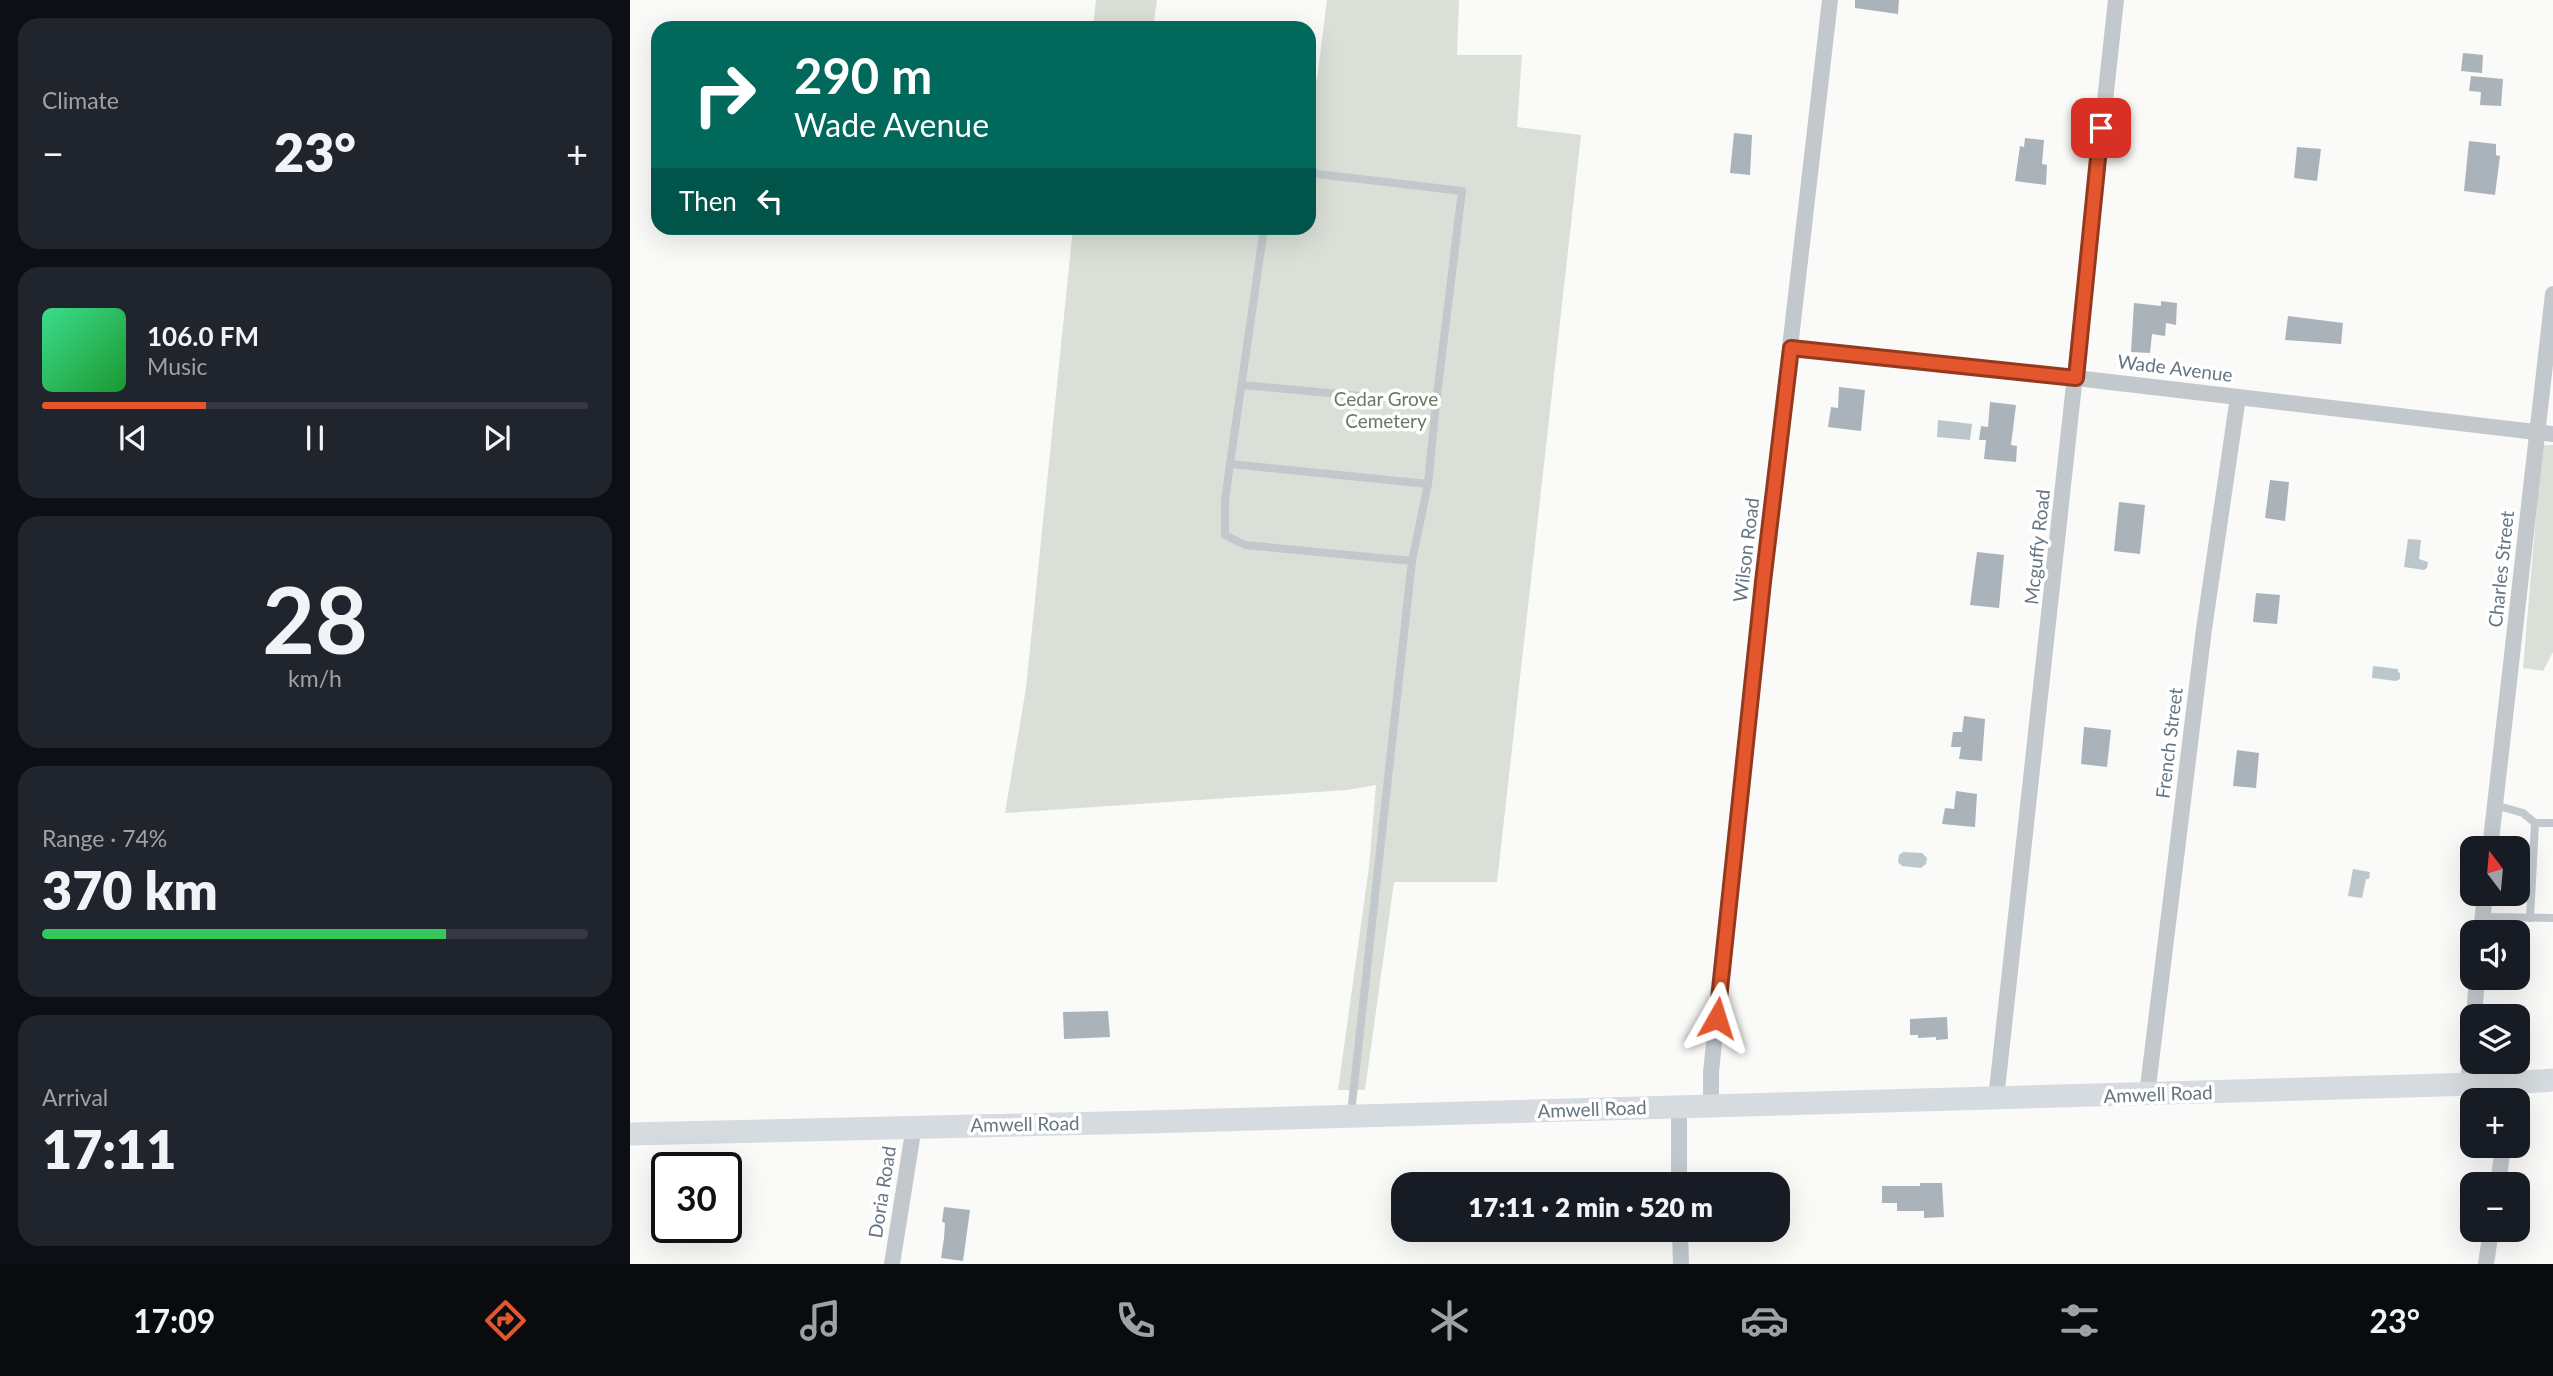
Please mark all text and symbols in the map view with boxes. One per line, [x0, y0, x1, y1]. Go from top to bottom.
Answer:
text: 290 m [794, 46, 932, 104]
icon: right [679, 49, 770, 140]
text: Climate [42, 86, 119, 114]
pin [2071, 98, 2131, 158]
text: Wade Avenue [794, 105, 989, 144]
icon: arrive [2082, 109, 2120, 147]
text: 23° [274, 121, 356, 183]
text: − [42, 130, 64, 176]
text: + [566, 130, 588, 176]
icon: left [751, 182, 789, 220]
text: Then [679, 185, 737, 217]
text: 106.0 FM [147, 320, 259, 352]
street label: Wade Avenue [2116, 349, 2234, 386]
text: Music [147, 352, 207, 380]
park label: Cedar Grove Cemetery [1334, 387, 1438, 432]
icon: previous [114, 419, 152, 457]
icon: pause [296, 419, 334, 457]
icon: next [478, 419, 516, 457]
street label: Mcguffy Road [2019, 488, 2054, 606]
street label: Wilson Road [1728, 496, 1763, 604]
street label: Charles Street [2483, 509, 2518, 628]
text: 28 [262, 564, 368, 673]
text: km/h [288, 664, 342, 692]
street label: French Street [2150, 686, 2187, 800]
text: Range · 74% [42, 824, 167, 852]
north arrow [2460, 836, 2530, 906]
map controls [2460, 836, 2530, 1242]
text: 370 km [42, 859, 218, 921]
button: sound [2460, 920, 2530, 990]
position arrow [1680, 981, 1754, 1055]
button: layers [2460, 1004, 2530, 1074]
street label: Amwell Road [2103, 1080, 2213, 1107]
text: Arrival [42, 1083, 108, 1111]
button: + [2460, 1088, 2530, 1158]
street label: Amwell Road [1537, 1095, 1647, 1122]
street label: Amwell Road [970, 1111, 1080, 1136]
text: 17:11 [42, 1118, 176, 1180]
street label: Doria Road [863, 1144, 900, 1240]
speed limit sign: 30 [651, 1152, 742, 1243]
button: − [2460, 1172, 2530, 1242]
text: 17:11 · 2 min · 520 m [1468, 1191, 1713, 1223]
icon: directions [481, 1296, 530, 1345]
icon: music [796, 1296, 845, 1345]
icon: phone [1111, 1296, 1160, 1345]
icon: climate [1425, 1296, 1474, 1345]
icon: car [1740, 1296, 1789, 1345]
icon: filters [2055, 1296, 2104, 1345]
text: 17:09 [133, 1301, 215, 1340]
text: 23° [2370, 1301, 2420, 1340]

